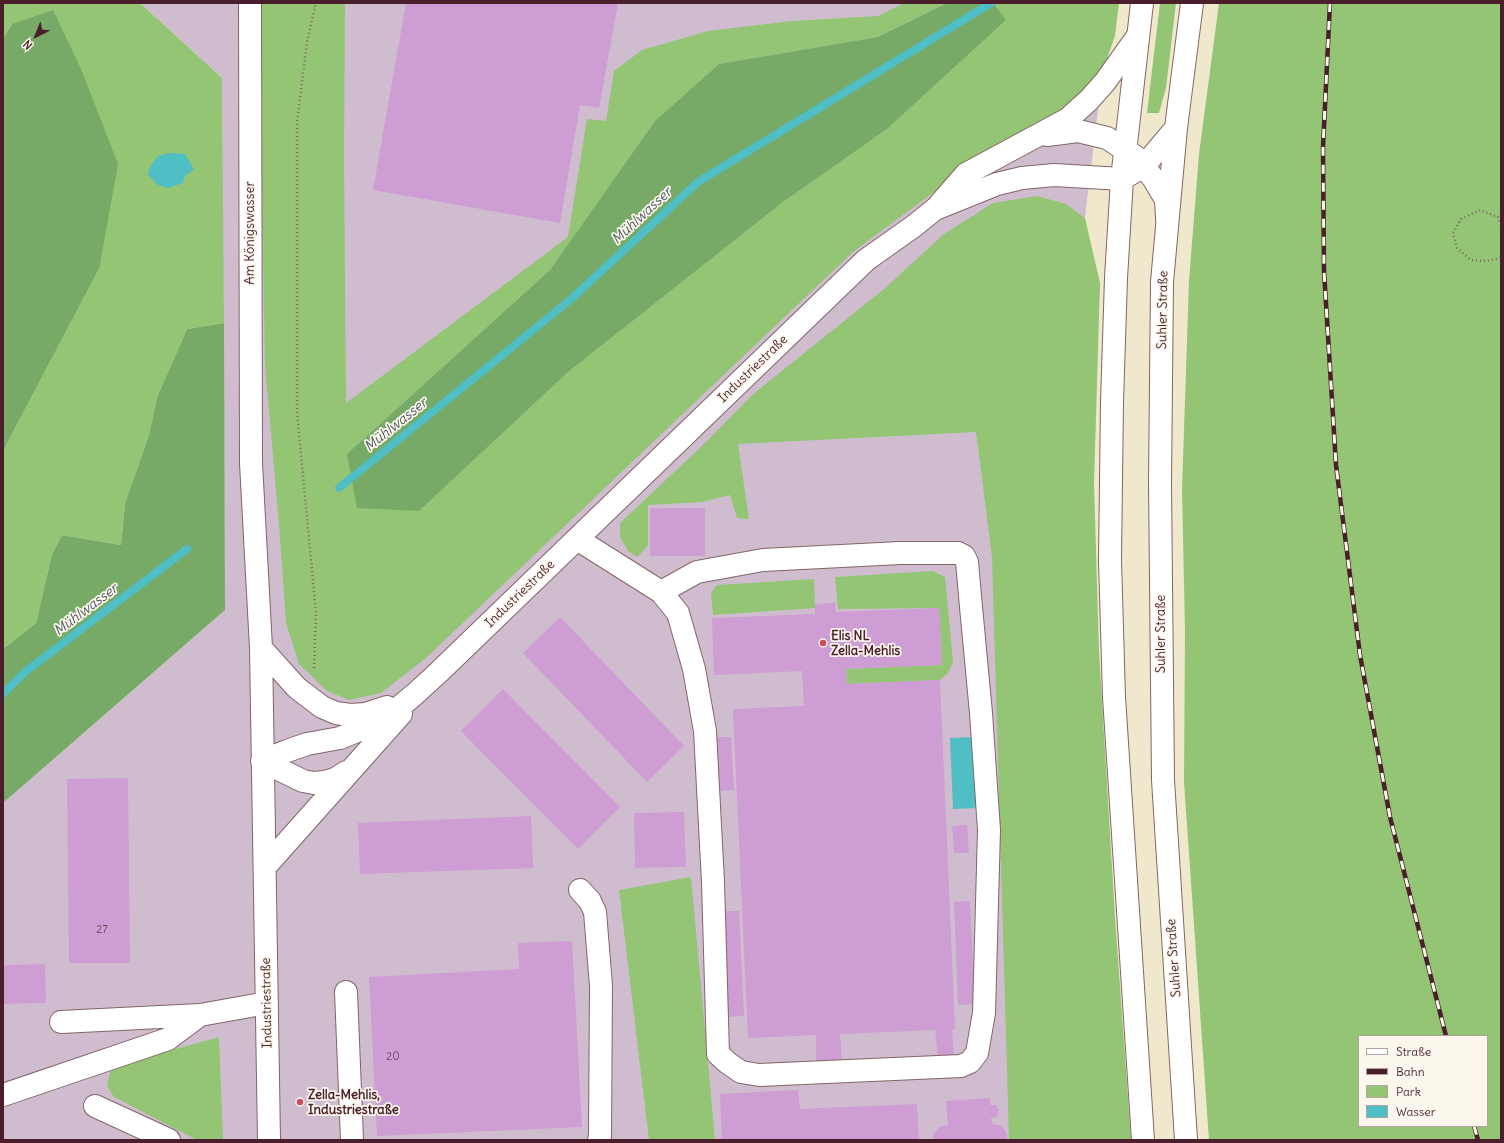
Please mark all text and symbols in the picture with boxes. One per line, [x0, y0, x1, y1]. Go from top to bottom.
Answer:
north arrow [16, 16, 56, 56]
text: N [20, 37, 35, 52]
street label: Am Königswasser [242, 181, 258, 285]
water label: Mühlwasser [609, 184, 675, 248]
street label: Suhler Straße [1155, 271, 1171, 349]
street label: Industriestraße [715, 332, 791, 406]
water label: Mühlwasser [361, 395, 431, 455]
street label: Industriestraße [482, 557, 558, 631]
water label: Mühlwasser [51, 581, 121, 639]
street label: Suhler Straße [1153, 595, 1169, 673]
place label: Elis NL Zella-Mehlis [831, 628, 900, 659]
marker: Elis NL Zella-Mehlis [818, 638, 828, 648]
street label: Suhler Straße [1163, 918, 1185, 998]
house number: 27 [96, 923, 108, 937]
street label: Industriestraße [258, 957, 276, 1049]
legend [1358, 1035, 1488, 1127]
text: Straße [1396, 1044, 1431, 1059]
house number: 20 [386, 1050, 400, 1064]
text: Bahn [1396, 1064, 1425, 1079]
text: Park [1396, 1084, 1421, 1099]
place label: Zella-Mehlis, Industriestraße [308, 1087, 399, 1118]
marker: Zella-Mehlis, Industriestraße [295, 1097, 305, 1107]
text: Wasser [1396, 1104, 1436, 1119]

